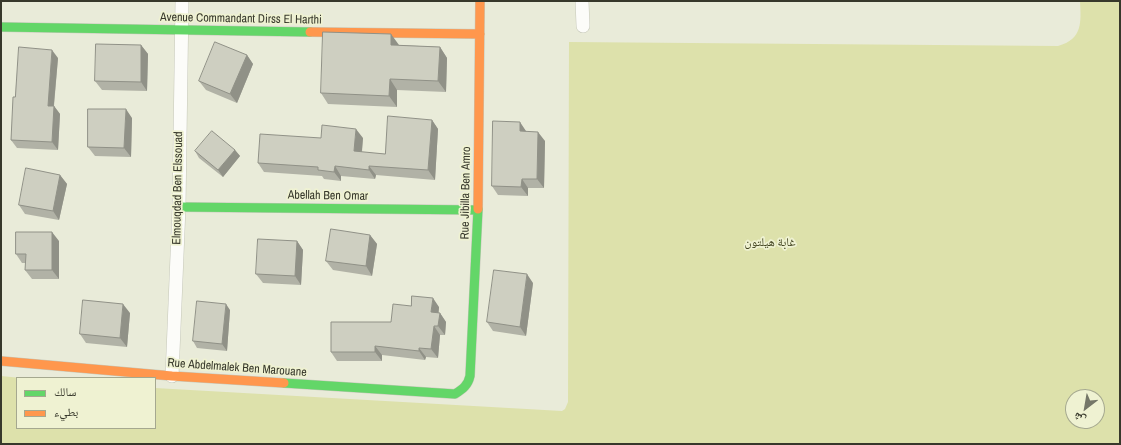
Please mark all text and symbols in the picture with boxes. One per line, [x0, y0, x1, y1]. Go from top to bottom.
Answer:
street label: Avenue Commandant Dirss El Harthi [160, 10, 322, 28]
street label: Elmouqdad Ben Elssouad [170, 131, 186, 245]
street label: Rue Jibilla Ben Amro [458, 146, 474, 240]
street label: Abellah Ben Omar [288, 188, 368, 204]
park label: غابة هيلتون [745, 236, 795, 250]
street label: Rue Abdelmalek Ben Marouane [167, 356, 307, 380]
legend [16, 377, 156, 429]
text: سالك [54, 384, 76, 400]
north arrow [1065, 389, 1105, 429]
text: بطيء [54, 404, 78, 420]
text: ش [1071, 409, 1088, 427]

